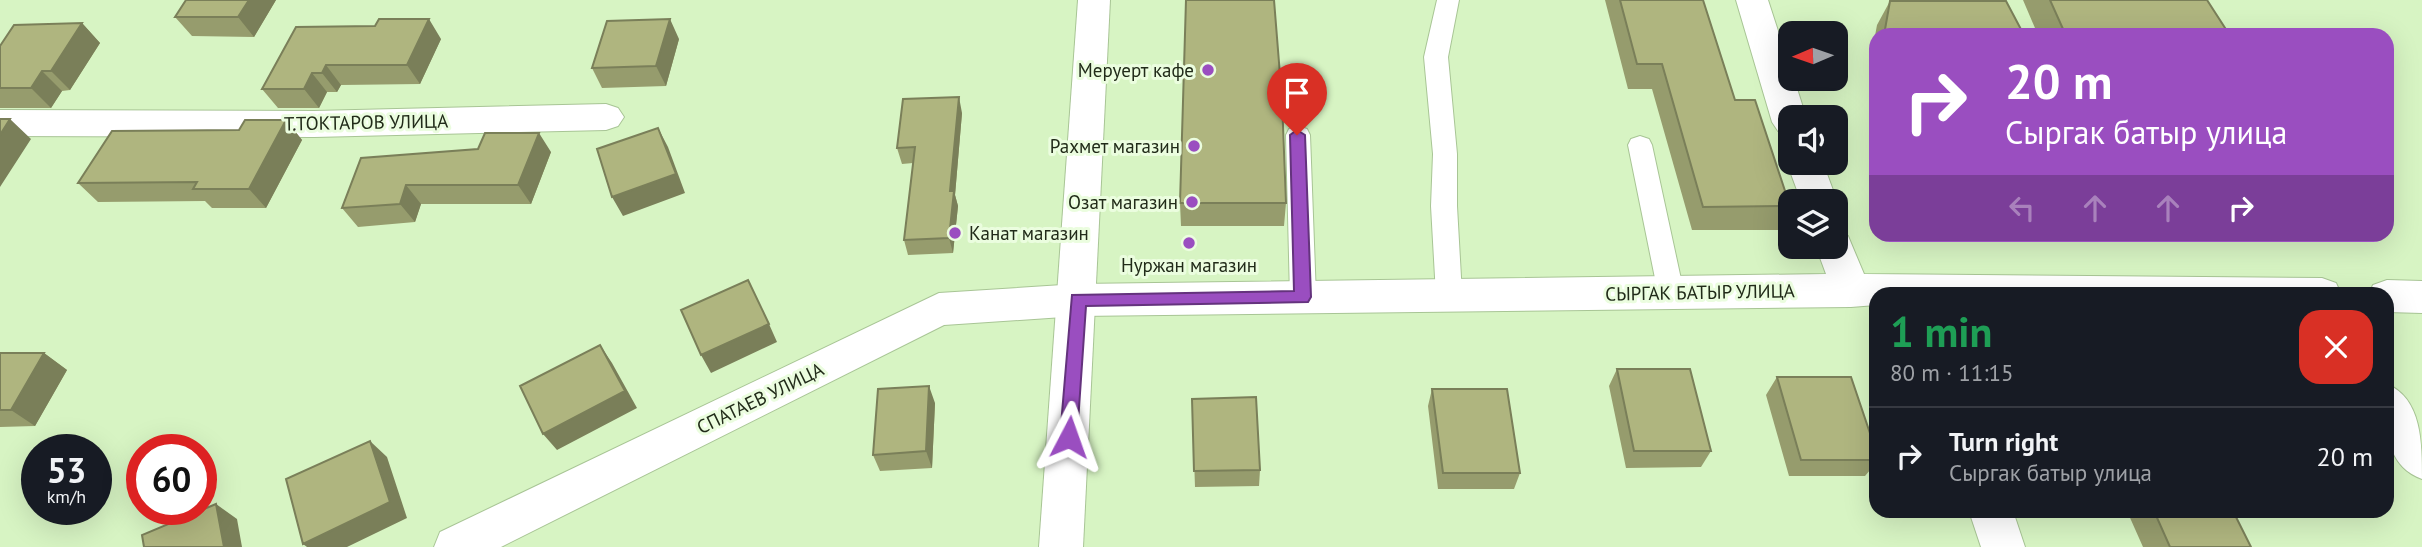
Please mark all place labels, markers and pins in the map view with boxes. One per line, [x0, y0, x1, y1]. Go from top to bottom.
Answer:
place label: Меруерт кафе [1078, 58, 1194, 82]
marker: Меруерт кафе [1200, 62, 1216, 78]
pin [1267, 63, 1327, 135]
place label: Рахмет магазин [1050, 134, 1180, 158]
marker: Рахмет магазин [1186, 138, 1202, 154]
place label: Озат магазин [1068, 190, 1178, 214]
marker: Озат магазин [1184, 194, 1200, 210]
place label: Канат магазин [969, 221, 1089, 245]
marker: Канат магазин [947, 225, 963, 241]
marker: Нуржан магазин [1181, 235, 1197, 251]
place label: Нуржан магазин [1121, 253, 1257, 277]

